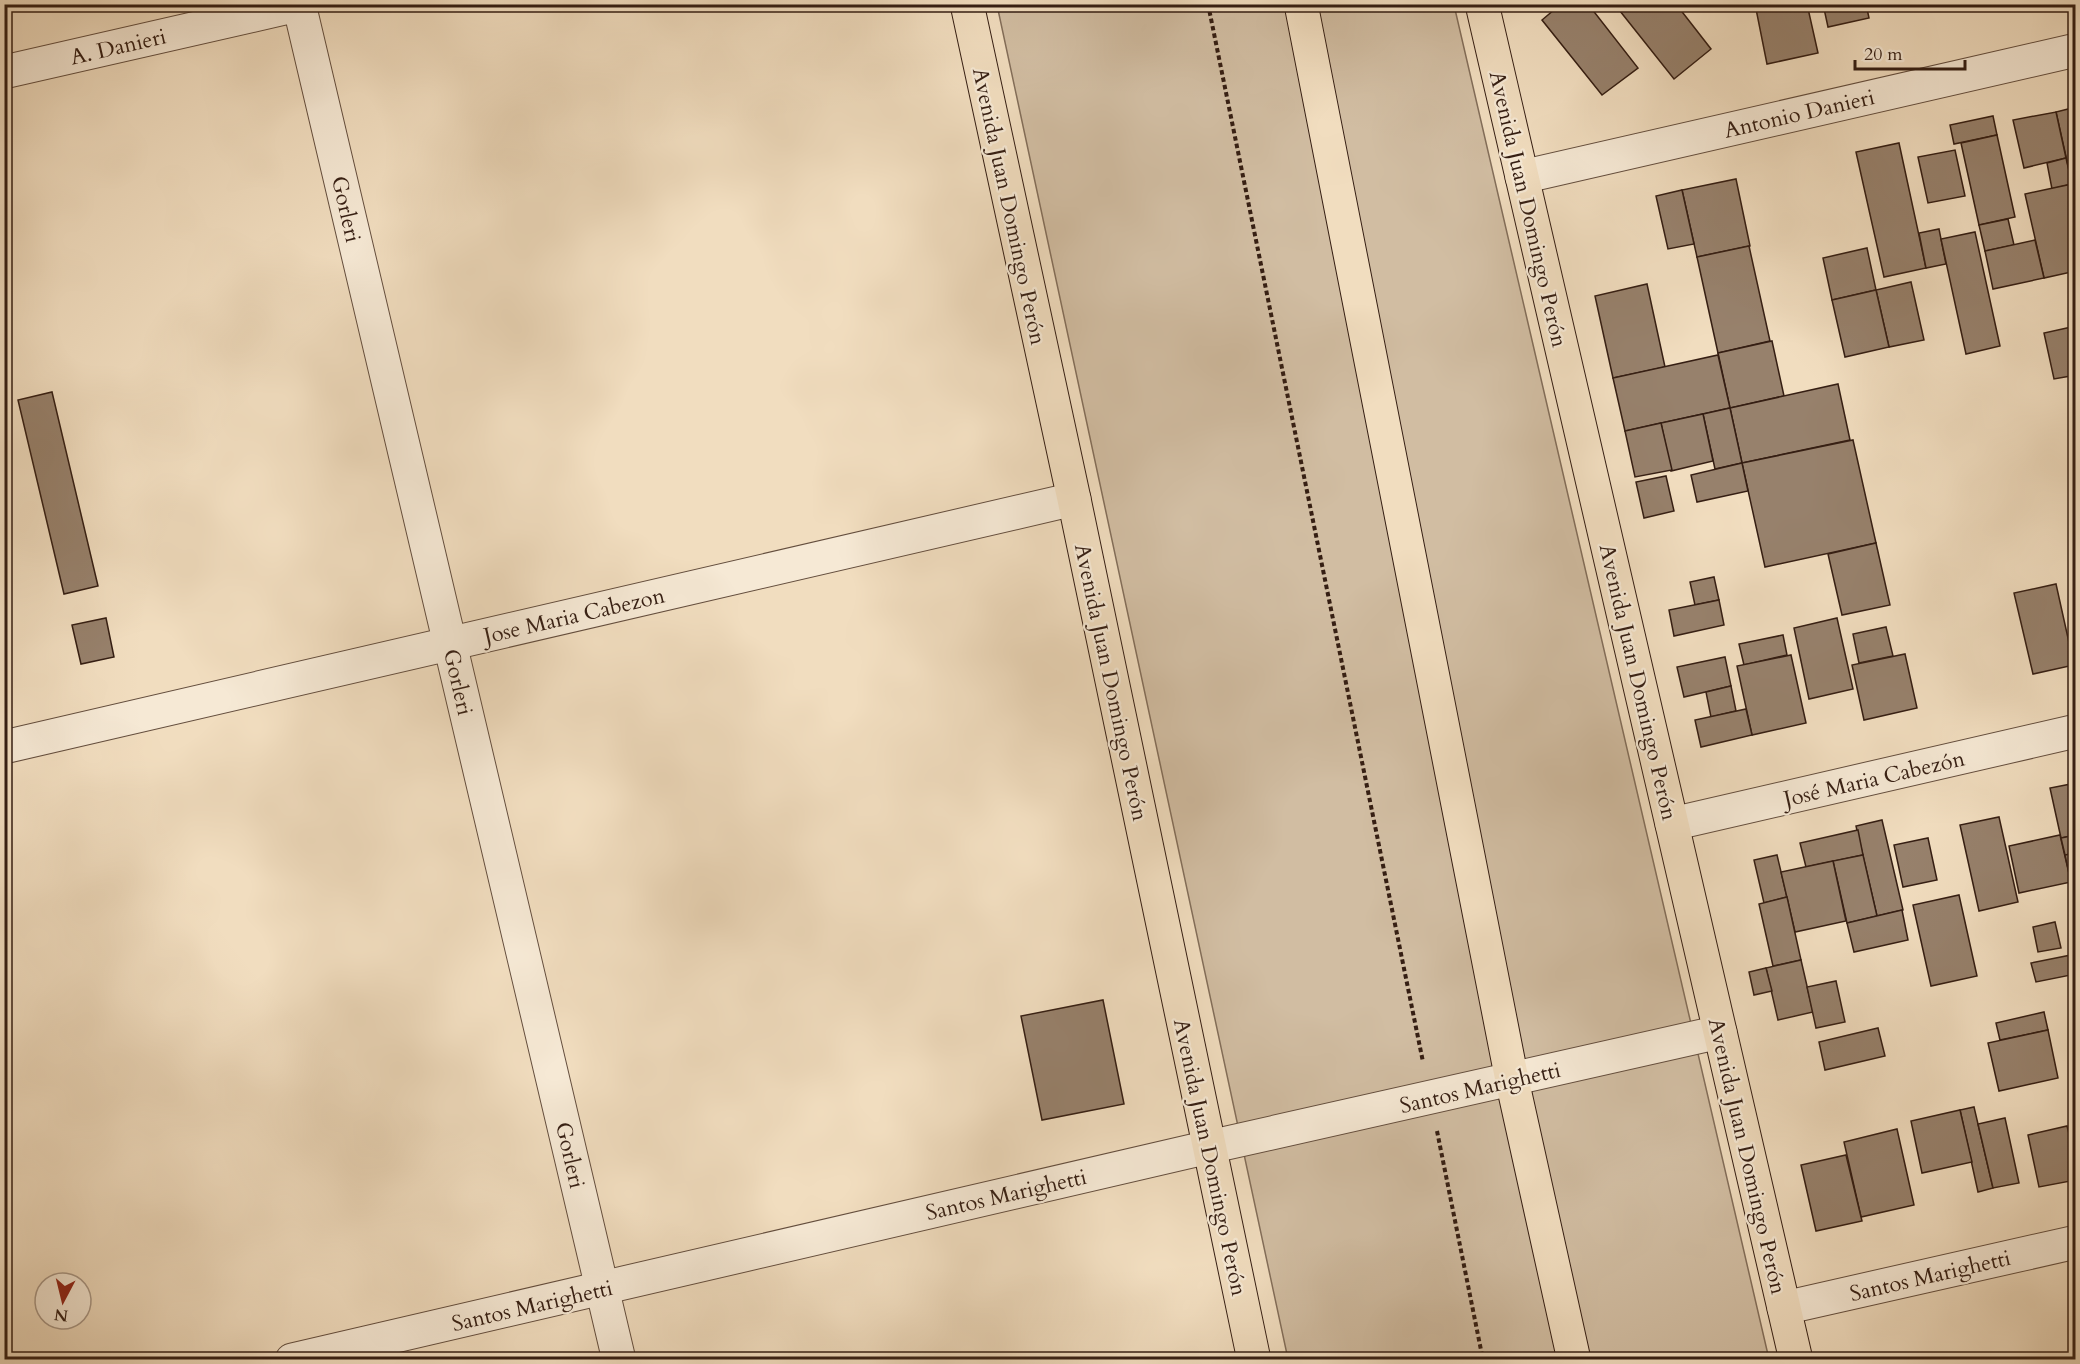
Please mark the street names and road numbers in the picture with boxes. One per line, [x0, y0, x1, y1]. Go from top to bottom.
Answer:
street label: A. Danieri [67, 21, 169, 73]
street label: Avenida Juan Domingo Perón [965, 65, 1053, 348]
street label: Avenida Juan Domingo Perón [1482, 68, 1575, 351]
street label: Antonio Danieri [1721, 82, 1878, 146]
street label: Gorleri [324, 173, 368, 245]
street label: Avenida Juan Domingo Perón [1067, 541, 1155, 824]
street label: Avenida Juan Domingo Perón [1592, 541, 1685, 824]
street label: Jose Maria Cabezon [478, 580, 668, 652]
street label: Gorleri [436, 646, 480, 718]
street label: José Maria Cabezón [1778, 743, 1968, 815]
street label: Avenida Juan Domingo Perón [1701, 1015, 1794, 1298]
street label: Avenida Juan Domingo Perón [1166, 1016, 1254, 1299]
street label: Santos Marighetti [1397, 1055, 1564, 1121]
street label: Gorleri [548, 1119, 592, 1191]
street label: Santos Marighetti [923, 1162, 1090, 1228]
street label: Santos Marighetti [1847, 1243, 2014, 1309]
street label: Santos Marighetti [449, 1273, 616, 1339]

